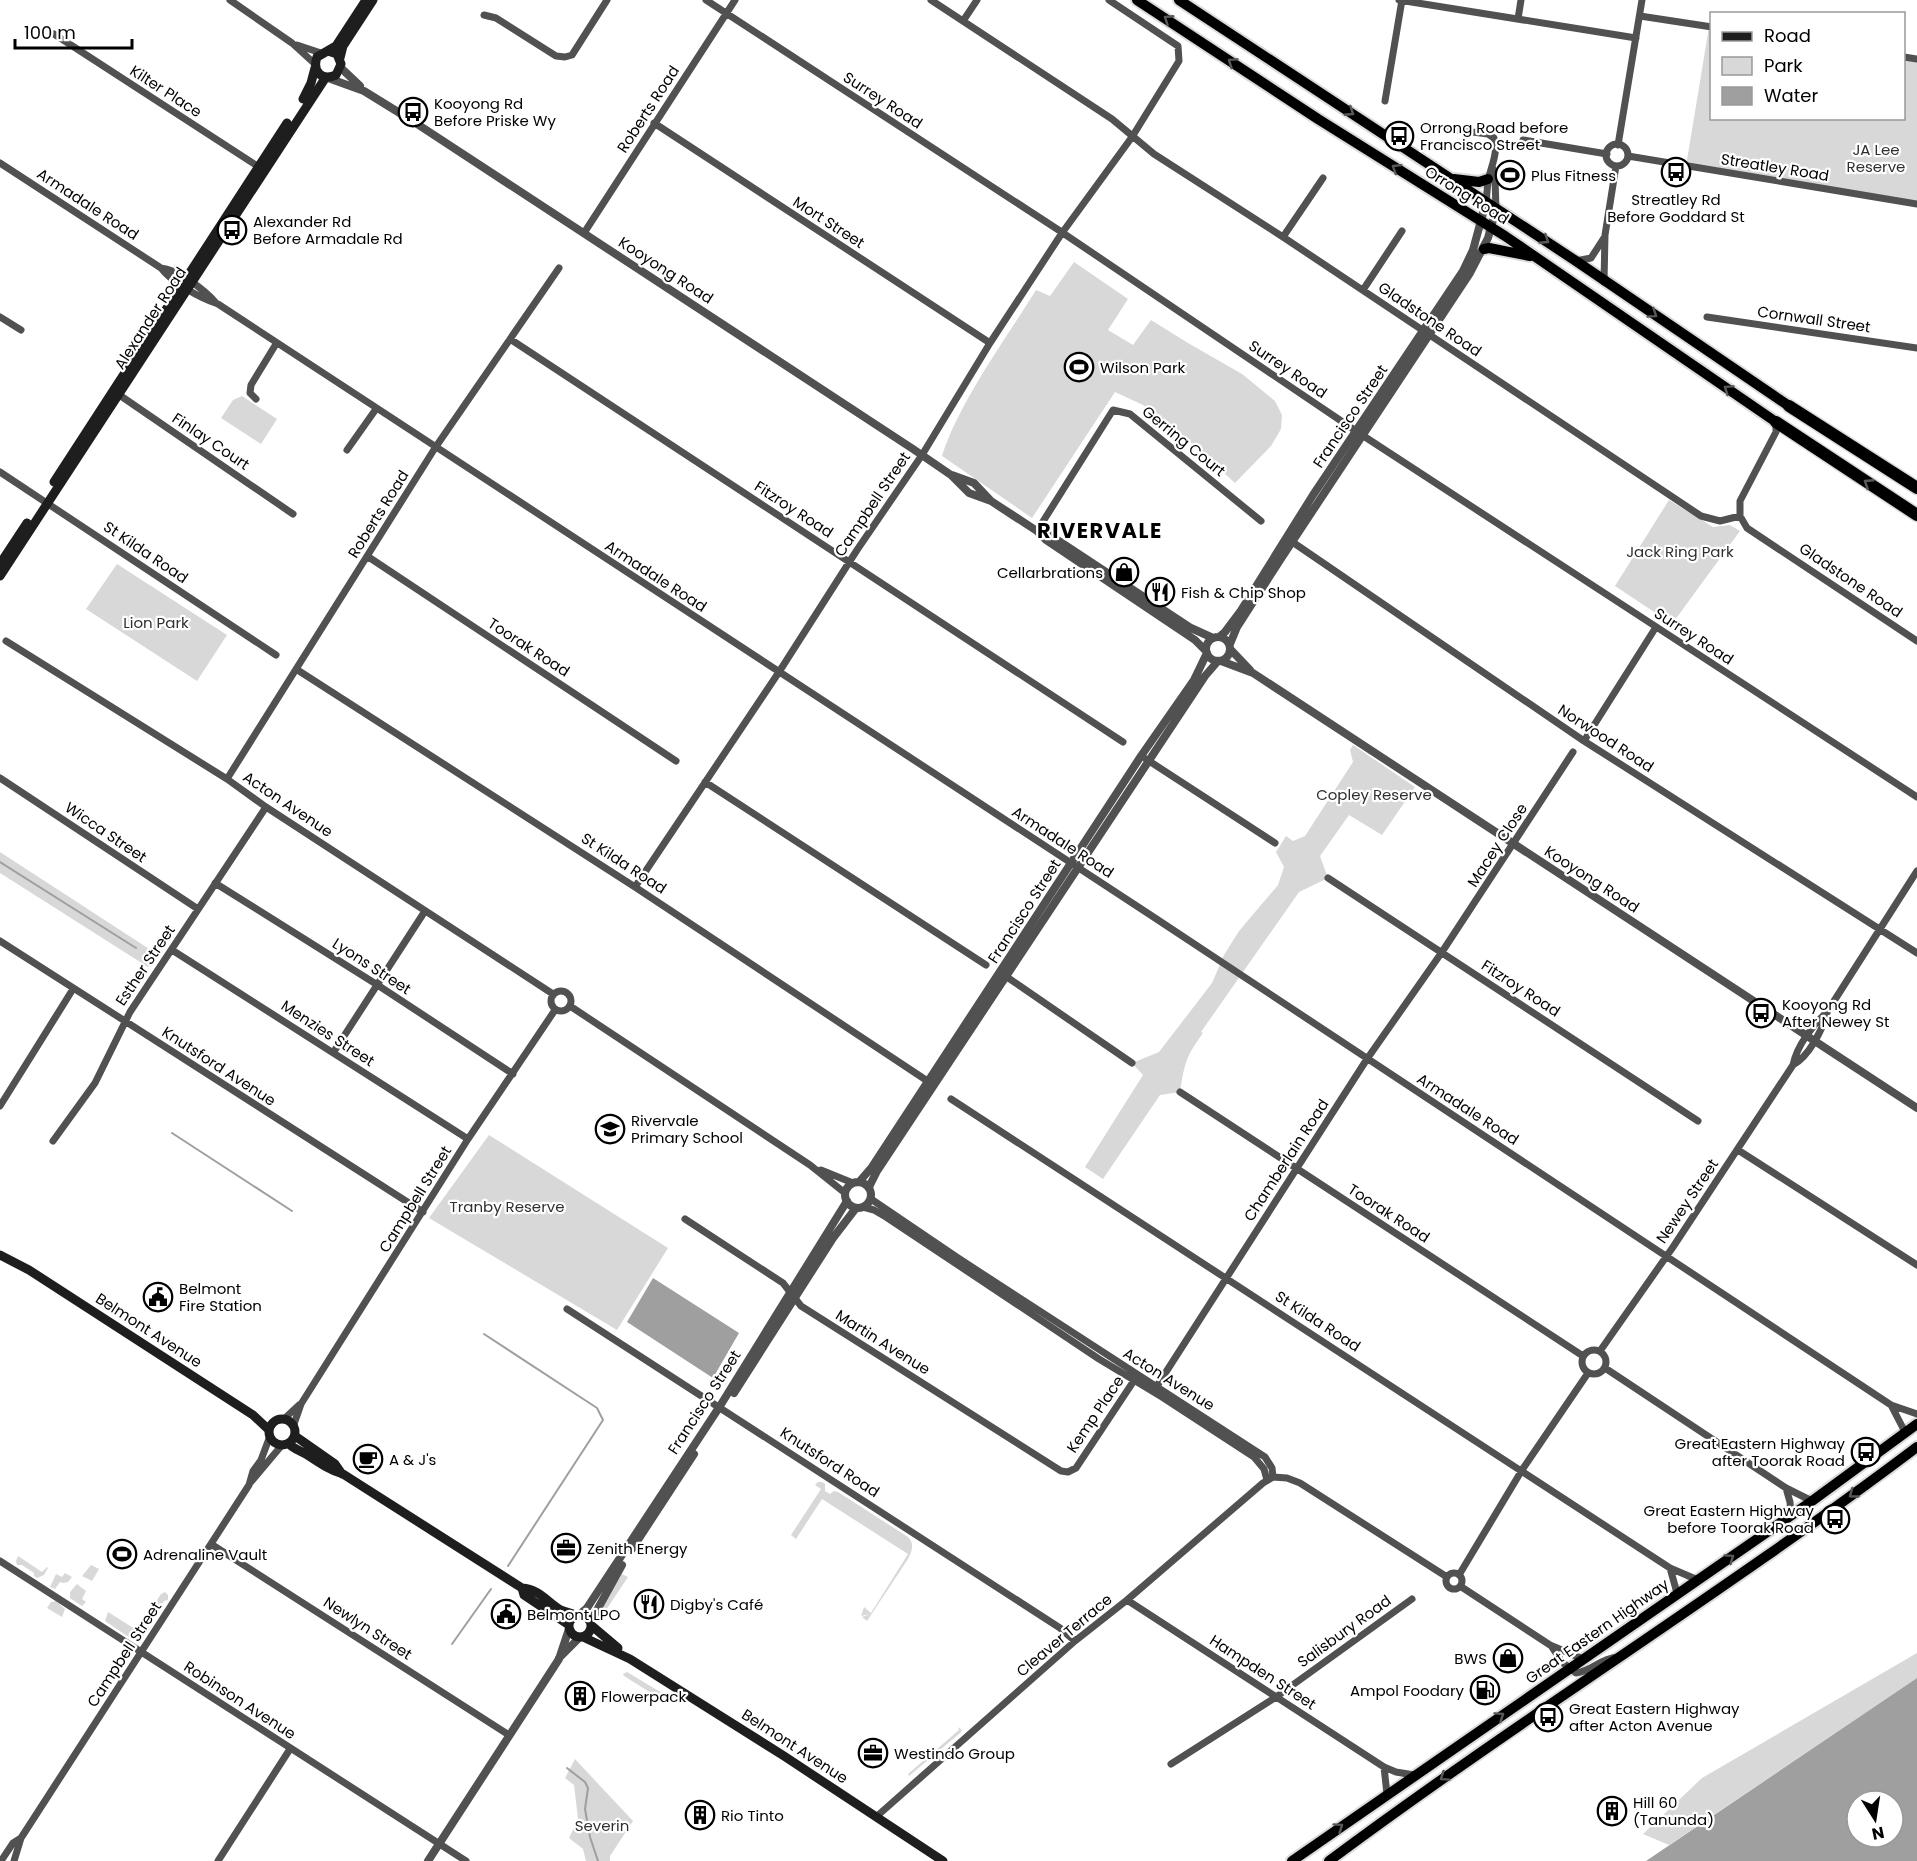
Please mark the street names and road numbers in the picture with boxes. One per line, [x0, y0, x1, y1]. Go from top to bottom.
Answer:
street label: Kilter Place [126, 60, 206, 122]
street label: Roberts Road [612, 61, 684, 157]
street label: Surrey Road [839, 67, 927, 133]
street label: Streatley Road [1719, 148, 1831, 186]
street label: Orrong Road [1421, 161, 1513, 229]
street label: Armadale Road [33, 163, 143, 245]
street label: Mort Street [789, 191, 869, 253]
street label: Kooyong Road [615, 232, 717, 308]
street label: Alexander Road [109, 263, 191, 373]
street label: Gladstone Road [1374, 277, 1486, 361]
street label: Cornwall Street [1756, 301, 1872, 337]
street label: Surrey Road [1245, 335, 1331, 403]
street label: Francisco Street [1308, 360, 1392, 472]
street label: Gerring Court [1138, 401, 1230, 481]
street label: Finlay Court [168, 407, 254, 475]
street label: Campbell Street [829, 448, 915, 560]
street label: Roberts Road [343, 466, 413, 562]
street label: Fitzroy Road [750, 476, 838, 542]
street label: St Kilda Road [100, 516, 192, 588]
street label: Armadale Road [601, 535, 711, 617]
street label: Gladstone Road [1795, 538, 1907, 622]
street label: Surrey Road [1650, 603, 1738, 669]
street label: Toorak Road [484, 613, 574, 681]
street label: Norwood Road [1554, 699, 1658, 777]
street label: Acton Avenue [239, 766, 337, 842]
street label: Wicca Street [61, 797, 151, 867]
street label: Macey Close [1462, 799, 1532, 891]
street label: Armadale Road [1008, 801, 1118, 883]
street label: St Kilda Road [577, 828, 671, 898]
street label: Kooyong Road [1541, 841, 1643, 917]
street label: Francisco Street [982, 855, 1066, 967]
street label: Esther Street [110, 920, 180, 1010]
street label: Lyons Street [329, 933, 415, 999]
street label: Fitzroy Road [1477, 955, 1565, 1021]
street label: Menzies Street [277, 995, 379, 1071]
street label: Knutsford Avenue [158, 1021, 280, 1111]
street label: Armadale Road [1413, 1068, 1523, 1150]
street label: Chamberlain Road [1239, 1095, 1333, 1225]
street label: Campbell Street [374, 1142, 456, 1256]
street label: Newey Street [1651, 1155, 1723, 1247]
street label: Toorak Road [1344, 1179, 1434, 1247]
street label: St Kilda Road [1271, 1286, 1365, 1356]
street label: Belmont Avenue [92, 1288, 206, 1372]
street label: Martin Avenue [832, 1305, 934, 1379]
street label: Acton Avenue [1119, 1342, 1219, 1416]
street label: Francisco Street [662, 1346, 746, 1458]
street label: Kemp Place [1061, 1371, 1129, 1457]
street label: Knutsford Road [776, 1422, 884, 1502]
street label: Great Eastern Highway [1521, 1573, 1673, 1688]
street label: Cleaver Terrace [1012, 1589, 1116, 1681]
street label: Salisbury Road [1293, 1590, 1395, 1672]
street label: Newlyn Street [320, 1591, 416, 1665]
street label: Campbell Street [82, 1597, 166, 1711]
street label: Hampden Street [1206, 1630, 1320, 1714]
street label: Robinson Avenue [180, 1656, 300, 1744]
street label: Belmont Avenue [738, 1704, 852, 1788]

